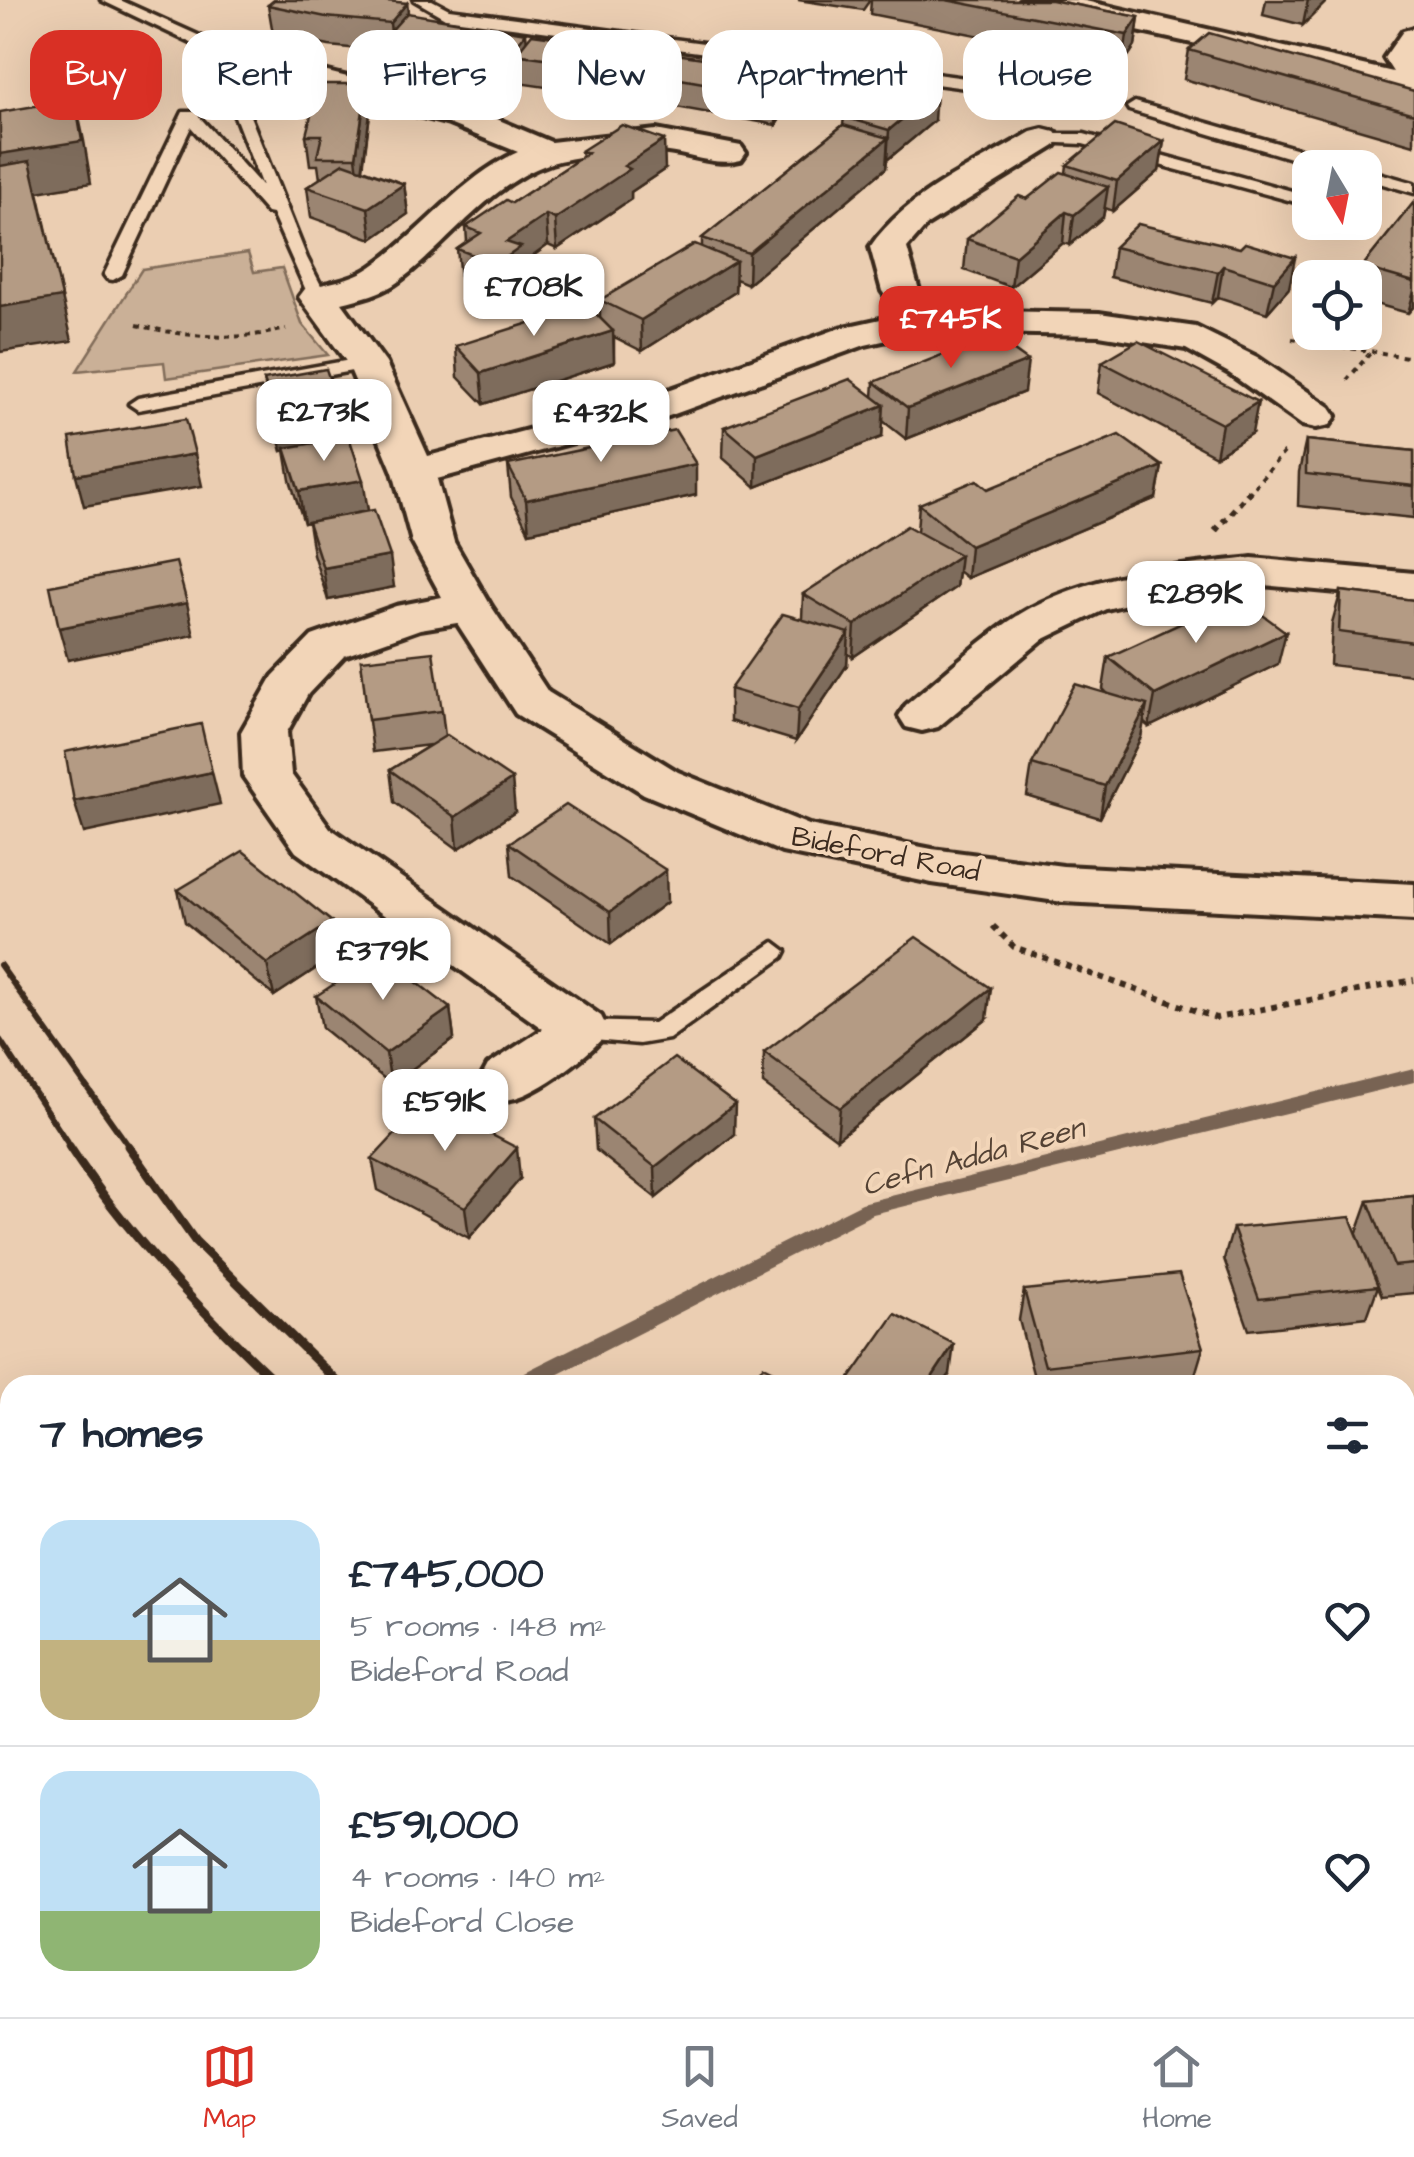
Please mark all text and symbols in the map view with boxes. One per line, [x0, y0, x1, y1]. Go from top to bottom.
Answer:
chip: Buy [30, 30, 162, 120]
chip: Rent [182, 30, 327, 120]
chip: Filters [347, 30, 522, 120]
chip: New [542, 30, 682, 120]
chip: Apartment [702, 30, 943, 120]
chip: House [963, 30, 1128, 120]
north arrow [1292, 150, 1382, 240]
map controls [1292, 150, 1382, 350]
pin: £708K [464, 254, 604, 339]
button: locate [1292, 260, 1382, 350]
text: £708K [485, 264, 583, 309]
pin: £745K [881, 286, 1021, 371]
text: £745K [901, 296, 1001, 341]
pin: £273K [254, 379, 394, 464]
pin: £432K [531, 380, 671, 465]
text: £273K [279, 389, 369, 434]
text: £432K [555, 390, 648, 435]
pin: £289K [1126, 561, 1266, 646]
text: £289K [1149, 571, 1243, 616]
street label: Bideford Road [788, 817, 983, 892]
pin: £379K [313, 918, 453, 1003]
text: £379K [338, 928, 428, 973]
pin: £591K [375, 1069, 515, 1154]
text: £591K [404, 1079, 486, 1124]
water label: Cefn Adda Reen [858, 1106, 1092, 1207]
text: 7 homes [40, 1406, 204, 1464]
icon: filters [1320, 1408, 1375, 1463]
text: £745,000 [350, 1546, 544, 1604]
icon: home [120, 1560, 240, 1680]
icon: heart [1320, 1593, 1375, 1648]
text: 5 rooms · 148 m² [350, 1604, 607, 1649]
text: Bideford Road [350, 1649, 569, 1694]
text: £591,000 [350, 1797, 519, 1855]
icon: home [120, 1811, 240, 1931]
icon: heart [1320, 1844, 1375, 1899]
text: 4 rooms · 140 m² [350, 1855, 605, 1900]
text: Bideford Close [350, 1900, 574, 1945]
tab: Map [202, 2039, 257, 2138]
tab: Saved [662, 2039, 738, 2138]
tab: Home [1142, 2039, 1212, 2138]

